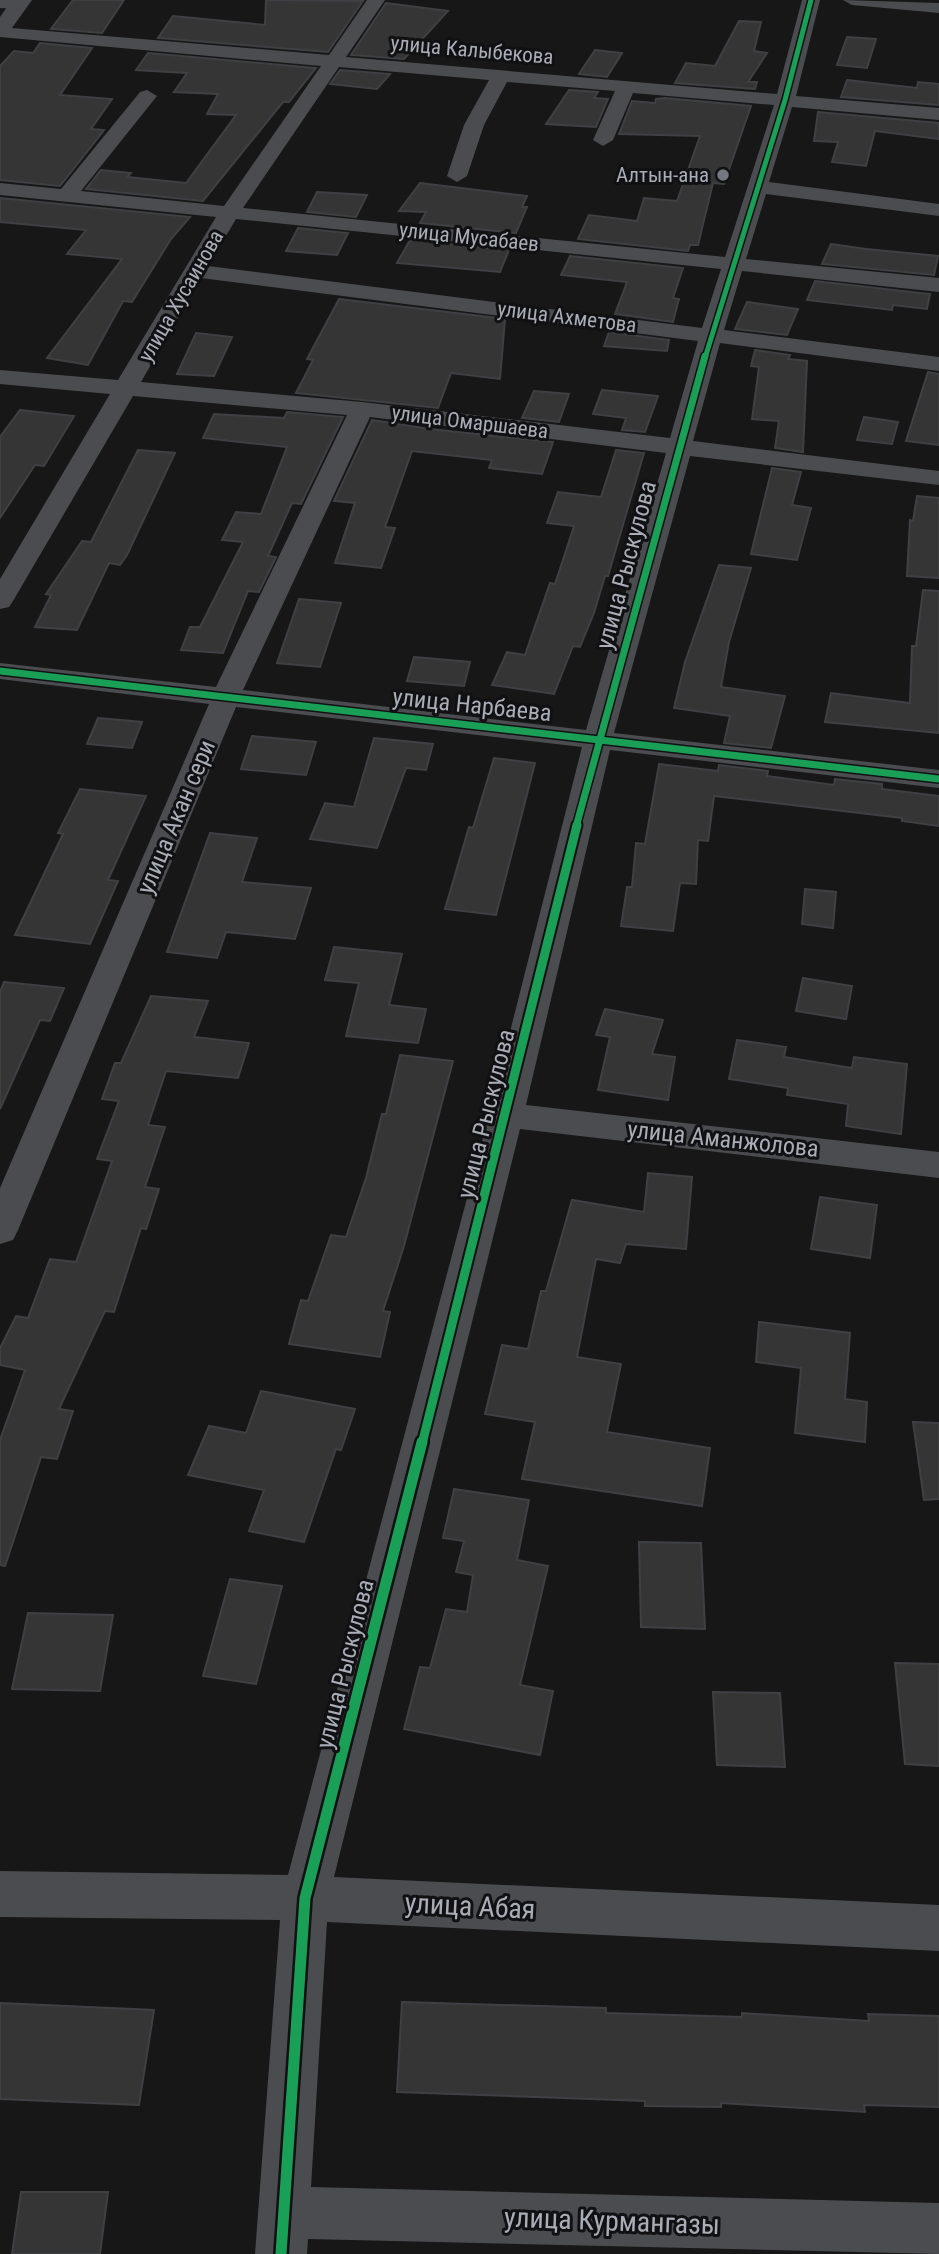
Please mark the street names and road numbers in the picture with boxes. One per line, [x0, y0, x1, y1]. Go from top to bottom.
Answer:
street label: улица Калыбекова [389, 31, 555, 69]
street label: улица Мусабаев [398, 218, 540, 256]
street label: улица Хусаинова [134, 226, 228, 366]
street label: улица Ахметова [496, 297, 638, 337]
street label: улица Омаршаева [390, 400, 550, 444]
street label: улица Рыскулова [590, 478, 662, 652]
street label: улица Нарбаева [391, 683, 553, 727]
street label: улица Акан сери [131, 736, 221, 898]
street label: улица Рыскулова [451, 1027, 521, 1201]
street label: улица Аманжолова [626, 1115, 820, 1163]
street label: улица Рыскулова [310, 1577, 380, 1751]
street label: улица Абая [404, 1886, 536, 1926]
street label: улица Курмангазы [504, 2201, 720, 2241]

